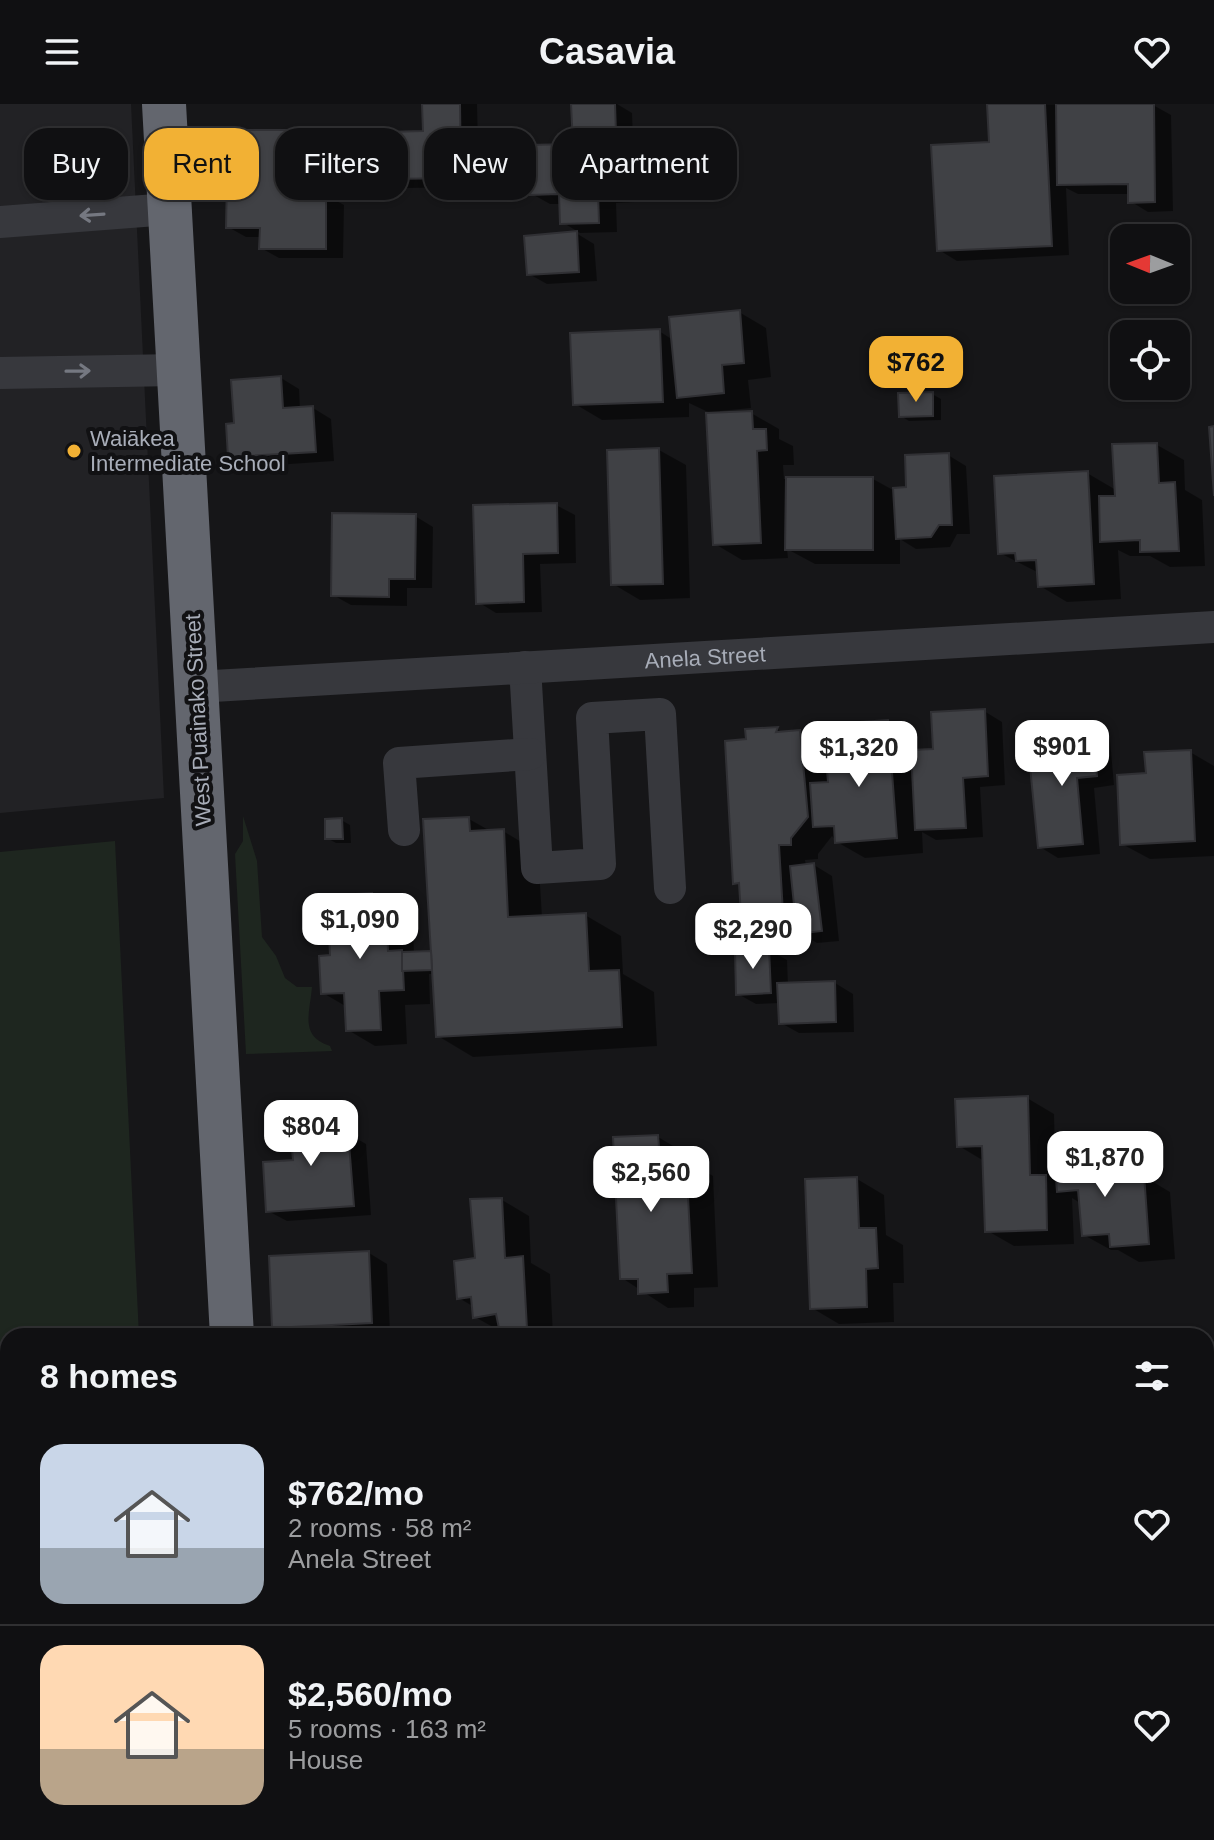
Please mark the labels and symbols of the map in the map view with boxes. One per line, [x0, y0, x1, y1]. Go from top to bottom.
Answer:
one-way arrow [79, 208, 106, 223]
north arrow [1110, 224, 1190, 304]
pin: $762 [869, 336, 963, 404]
one-way arrow [64, 364, 91, 379]
place label: Waiākea Intermediate School [90, 426, 286, 476]
marker: Waiākea Intermediate School [65, 442, 83, 460]
street label: West Puainako Street [180, 613, 216, 827]
street label: Anela Street [644, 641, 766, 673]
pin: $901 [1015, 720, 1109, 788]
pin: $1,320 [794, 721, 924, 789]
pin: $1,090 [295, 893, 425, 961]
pin: $2,290 [688, 903, 818, 971]
pin: $804 [264, 1100, 358, 1168]
pin: $1,870 [1040, 1131, 1170, 1199]
pin: $2,560 [586, 1146, 716, 1214]

